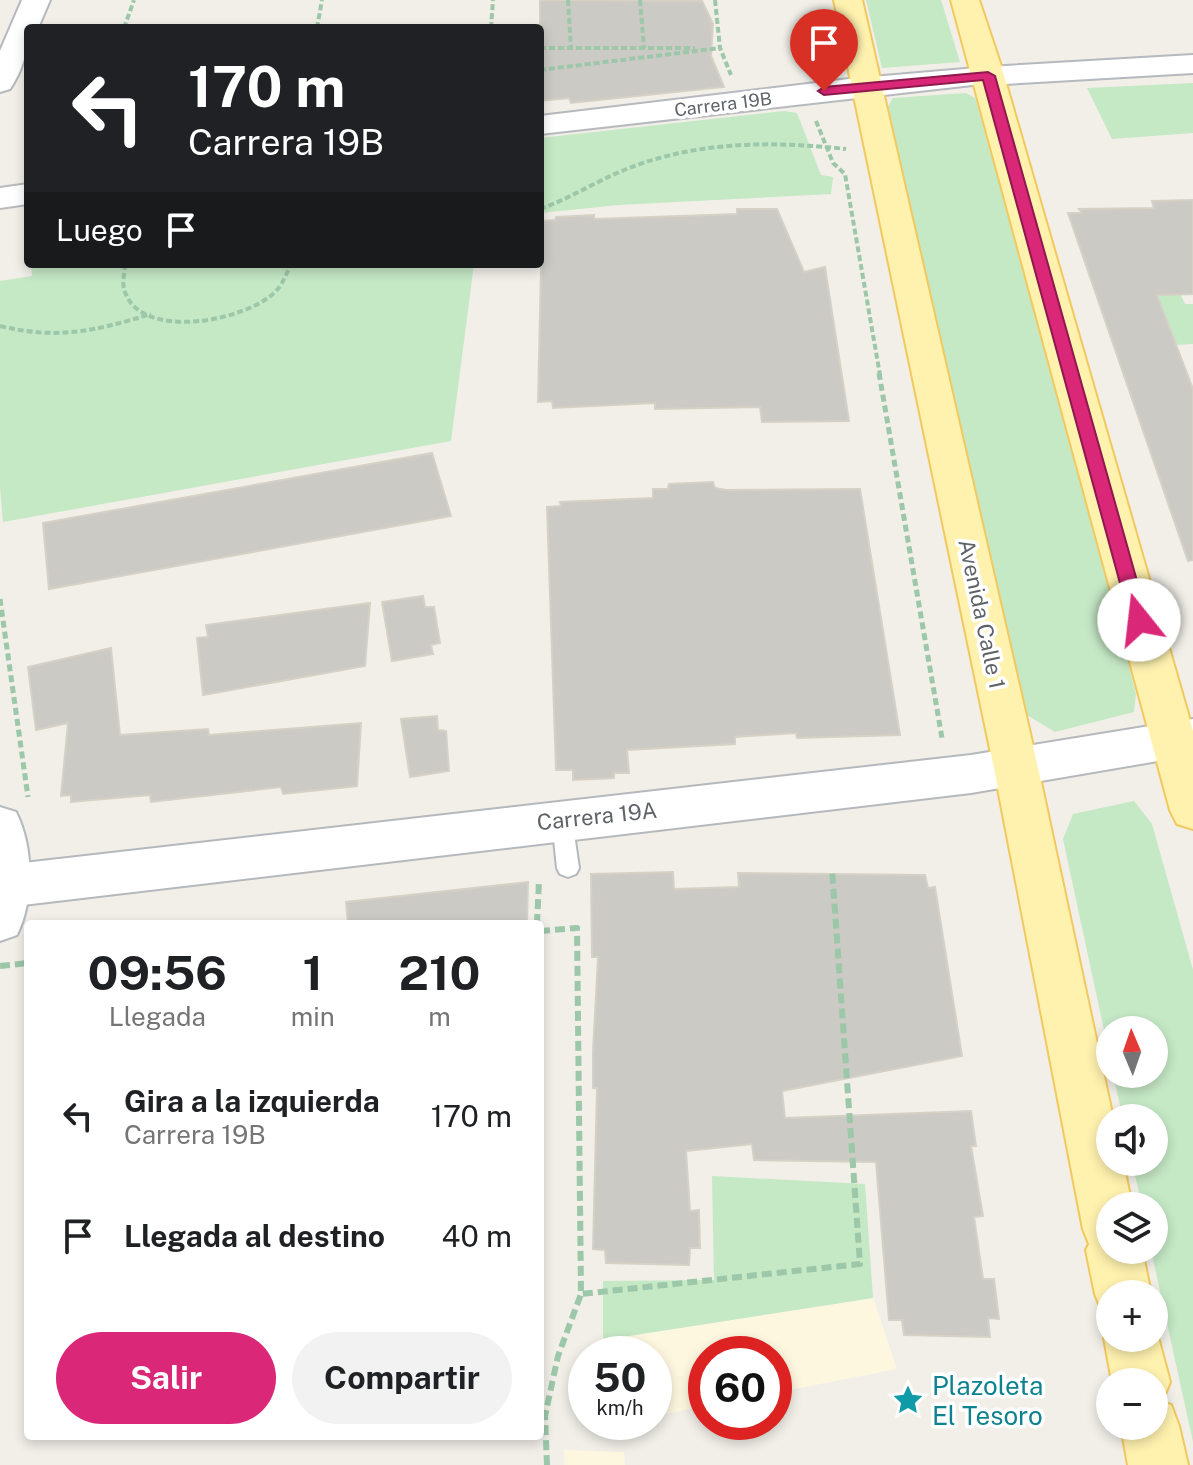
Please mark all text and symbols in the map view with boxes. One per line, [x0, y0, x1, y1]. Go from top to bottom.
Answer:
pin [790, 9, 858, 91]
icon: arrive [802, 21, 846, 65]
text: 170 m [188, 54, 345, 120]
icon: left [56, 56, 160, 160]
street label: Carrera 19B [673, 88, 773, 120]
text: Carrera 19B [188, 121, 384, 163]
icon: arrive [159, 208, 203, 252]
text: Luego [56, 212, 143, 248]
street label: Avenida Calle 1 [953, 537, 1011, 691]
position arrow [1097, 578, 1181, 662]
street label: Carrera 19A [536, 797, 658, 835]
text: 09:56 [88, 944, 227, 1001]
text: 1 [302, 944, 323, 1001]
text: 210 [398, 944, 480, 1001]
text: Llegada [109, 1001, 206, 1032]
text: min [291, 1001, 335, 1032]
text: m [428, 1001, 451, 1032]
north arrow [1096, 1016, 1168, 1088]
map controls [1096, 1016, 1168, 1440]
text: Gira a la izquierda [124, 1083, 380, 1119]
icon: left [56, 1094, 100, 1138]
text: 170 m [431, 1098, 512, 1134]
button: sound [1096, 1104, 1168, 1176]
text: Carrera 19B [124, 1119, 266, 1150]
button: layers [1096, 1192, 1168, 1264]
icon: arrive [56, 1214, 100, 1258]
text: Llegada al destino [124, 1218, 385, 1254]
text: 40 m [442, 1218, 512, 1254]
button: + [1096, 1280, 1168, 1352]
button: Salir [56, 1332, 276, 1424]
button: Compartir [292, 1332, 512, 1424]
speed limit sign: 60 [688, 1336, 792, 1440]
text: 50 [594, 1354, 646, 1401]
button: − [1096, 1368, 1168, 1440]
place label: Plazoleta El Tesoro [932, 1370, 1044, 1431]
place icon: Plazoleta El Tesoro [891, 1383, 925, 1417]
text: km/h [596, 1396, 644, 1420]

